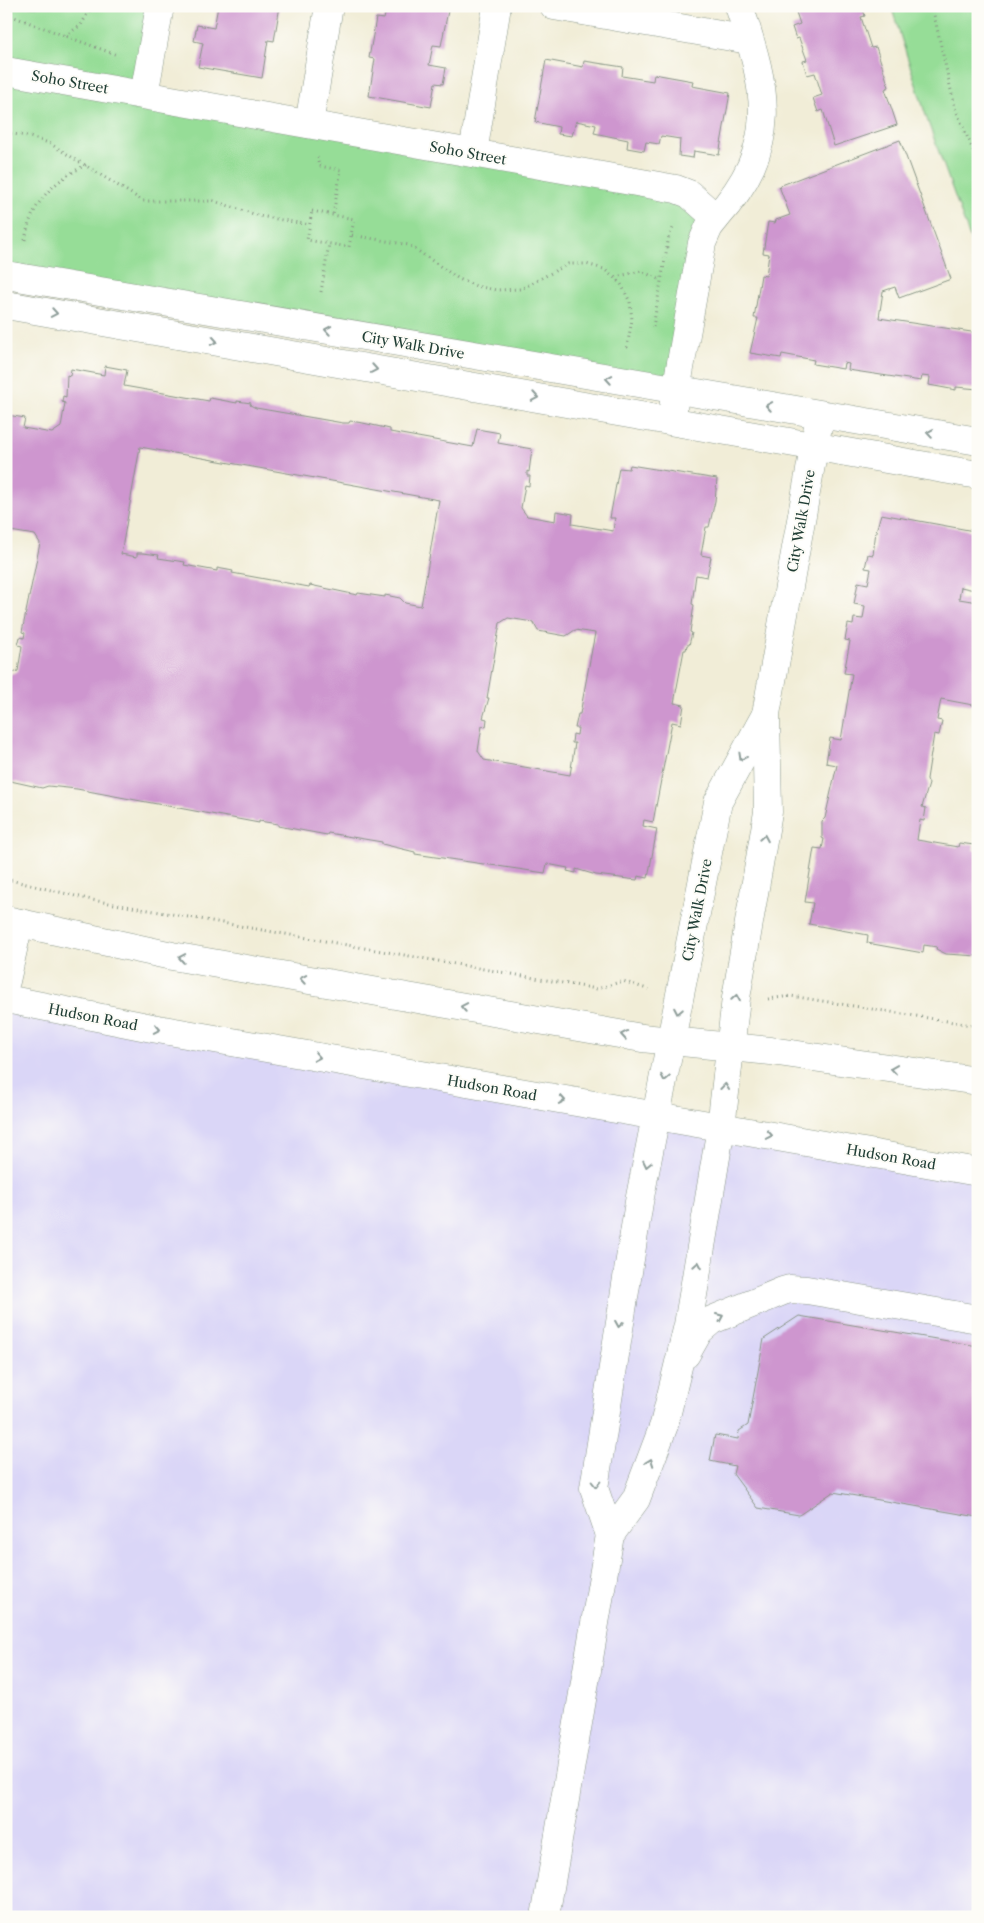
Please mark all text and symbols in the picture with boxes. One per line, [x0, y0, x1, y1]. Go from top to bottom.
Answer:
street label: Soho Street [30, 66, 110, 98]
street label: Soho Street [428, 137, 508, 169]
one-way arrow [50, 308, 59, 318]
one-way arrow [324, 325, 333, 336]
street label: City Walk Drive [360, 327, 466, 363]
one-way arrow [210, 336, 219, 346]
one-way arrow [370, 364, 379, 374]
one-way arrow [605, 374, 614, 384]
one-way arrow [530, 391, 539, 401]
one-way arrow [765, 402, 774, 412]
one-way arrow [925, 429, 934, 439]
street label: City Walk Drive [783, 468, 819, 574]
one-way arrow [738, 752, 748, 761]
one-way arrow [758, 834, 768, 842]
street label: City Walk Drive [678, 857, 716, 963]
one-way arrow [178, 954, 187, 964]
one-way arrow [299, 975, 308, 985]
one-way arrow [730, 994, 741, 1002]
street label: Hudson Road [47, 1000, 140, 1035]
one-way arrow [459, 1002, 468, 1012]
one-way arrow [673, 1006, 684, 1015]
one-way arrow [153, 1024, 161, 1034]
one-way arrow [619, 1030, 628, 1040]
one-way arrow [313, 1052, 321, 1062]
one-way arrow [890, 1064, 898, 1074]
street label: Hudson Road [446, 1071, 539, 1105]
one-way arrow [660, 1074, 670, 1083]
one-way arrow [719, 1082, 730, 1090]
one-way arrow [557, 1094, 566, 1104]
one-way arrow [764, 1130, 773, 1140]
street label: Hudson Road [845, 1140, 938, 1174]
one-way arrow [642, 1159, 653, 1168]
one-way arrow [692, 1261, 702, 1269]
one-way arrow [715, 1312, 724, 1323]
one-way arrow [615, 1320, 625, 1328]
one-way arrow [644, 1459, 654, 1467]
one-way arrow [591, 1481, 601, 1489]

